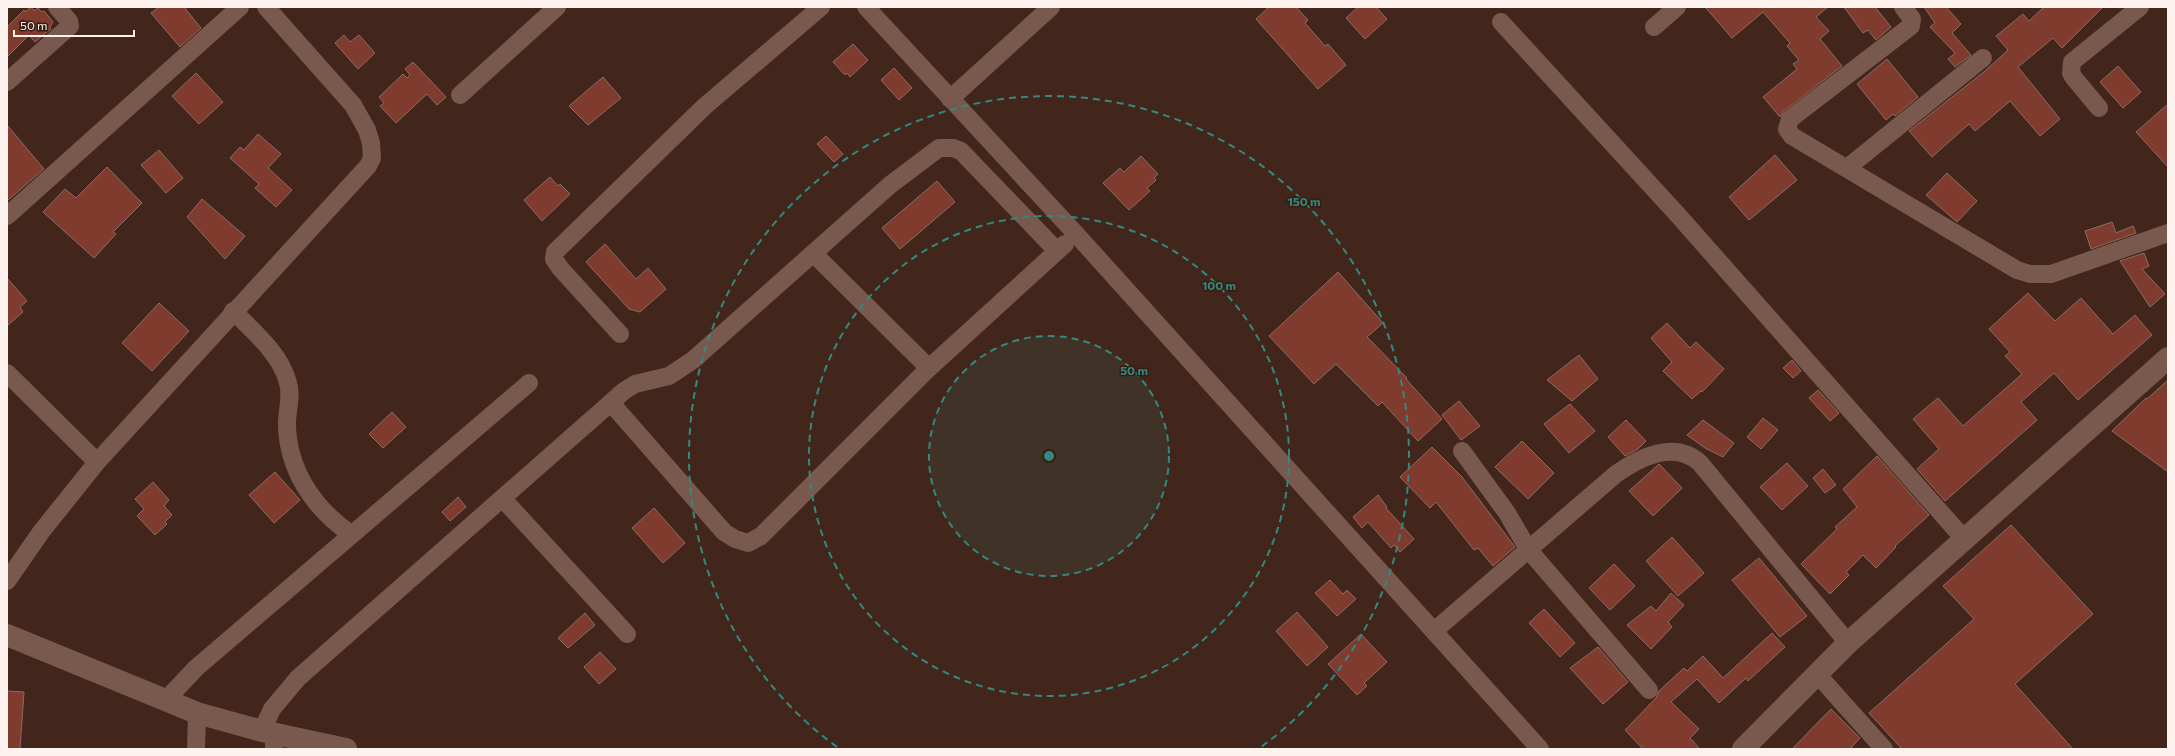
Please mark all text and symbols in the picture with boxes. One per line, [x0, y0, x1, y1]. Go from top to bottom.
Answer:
scale bar [14, 12, 134, 38]
text: 50 m [20, 18, 48, 32]
text: 150 m [1287, 194, 1321, 208]
text: 100 m [1202, 278, 1236, 292]
text: 50 m [1120, 363, 1148, 377]
centre of rings [1042, 449, 1056, 463]

